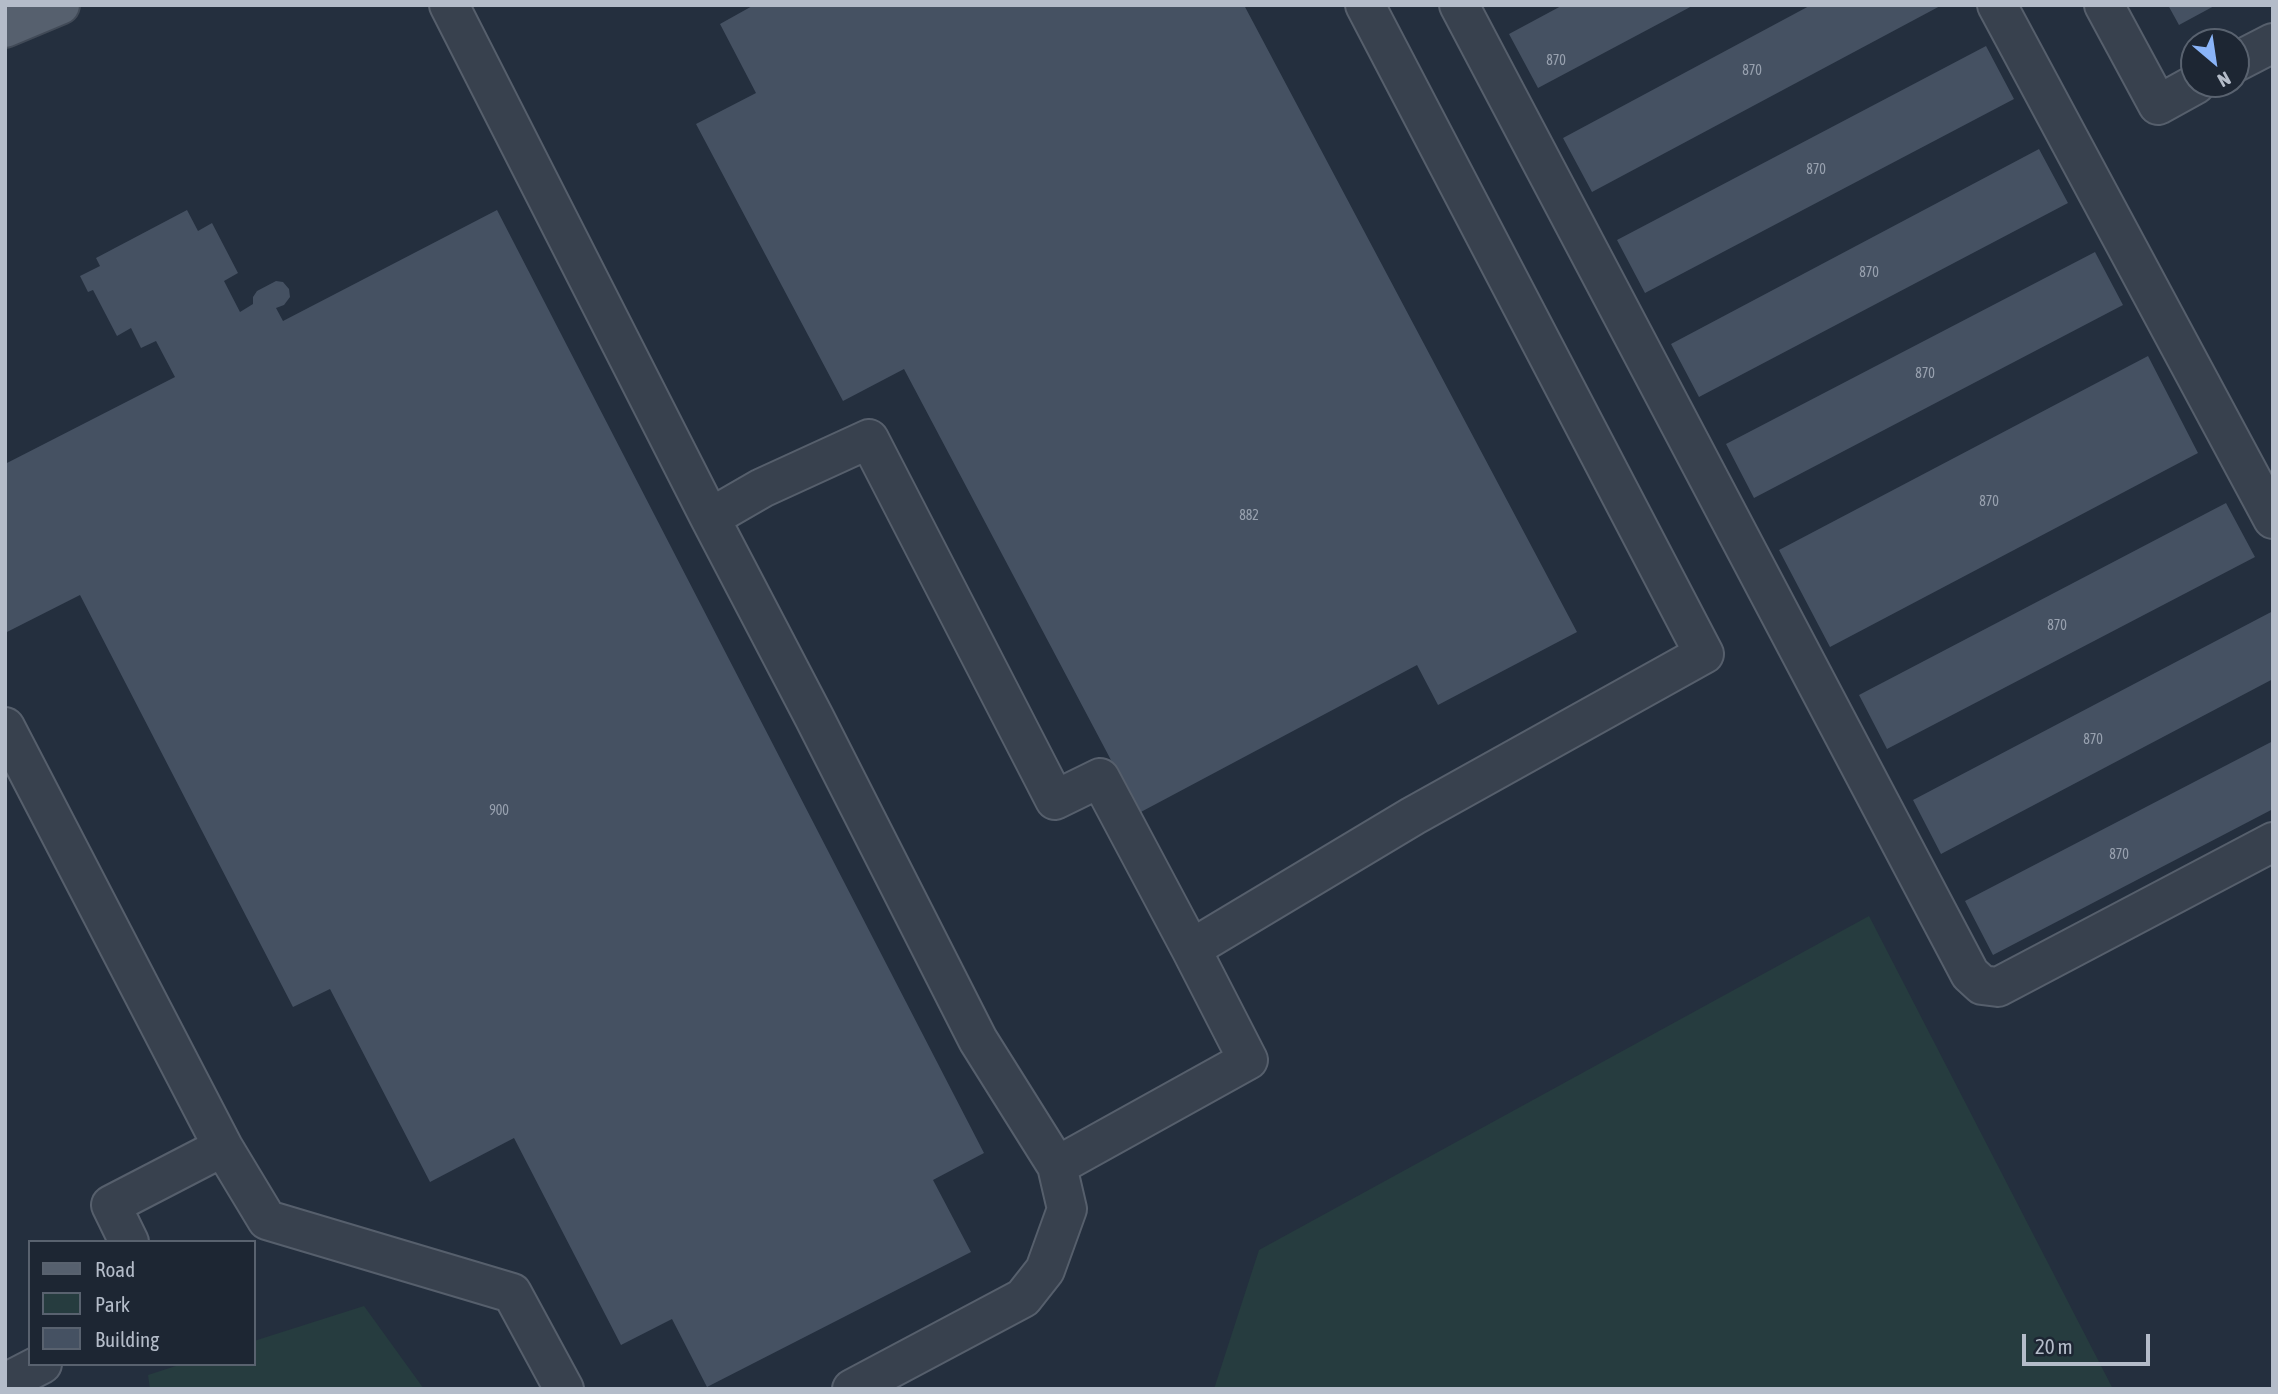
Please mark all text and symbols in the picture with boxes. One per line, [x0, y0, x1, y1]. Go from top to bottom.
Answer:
north arrow [2180, 28, 2250, 98]
house number: 870 [1546, 53, 1566, 69]
house number: 870 [1742, 63, 1762, 79]
text: N [2214, 67, 2234, 92]
house number: 870 [1806, 162, 1826, 178]
house number: 870 [1859, 265, 1879, 281]
house number: 870 [1915, 366, 1935, 382]
house number: 870 [1979, 494, 1999, 510]
house number: 882 [1239, 508, 1259, 524]
house number: 870 [2047, 618, 2067, 634]
house number: 870 [2083, 732, 2103, 748]
house number: 900 [489, 803, 509, 819]
house number: 870 [2109, 847, 2129, 863]
legend [28, 1240, 256, 1366]
text: Road [95, 1257, 135, 1281]
text: Park [95, 1292, 130, 1316]
scale bar [2026, 1320, 2154, 1364]
text: Building [95, 1327, 159, 1351]
text: 20 m [2035, 1334, 2073, 1358]

